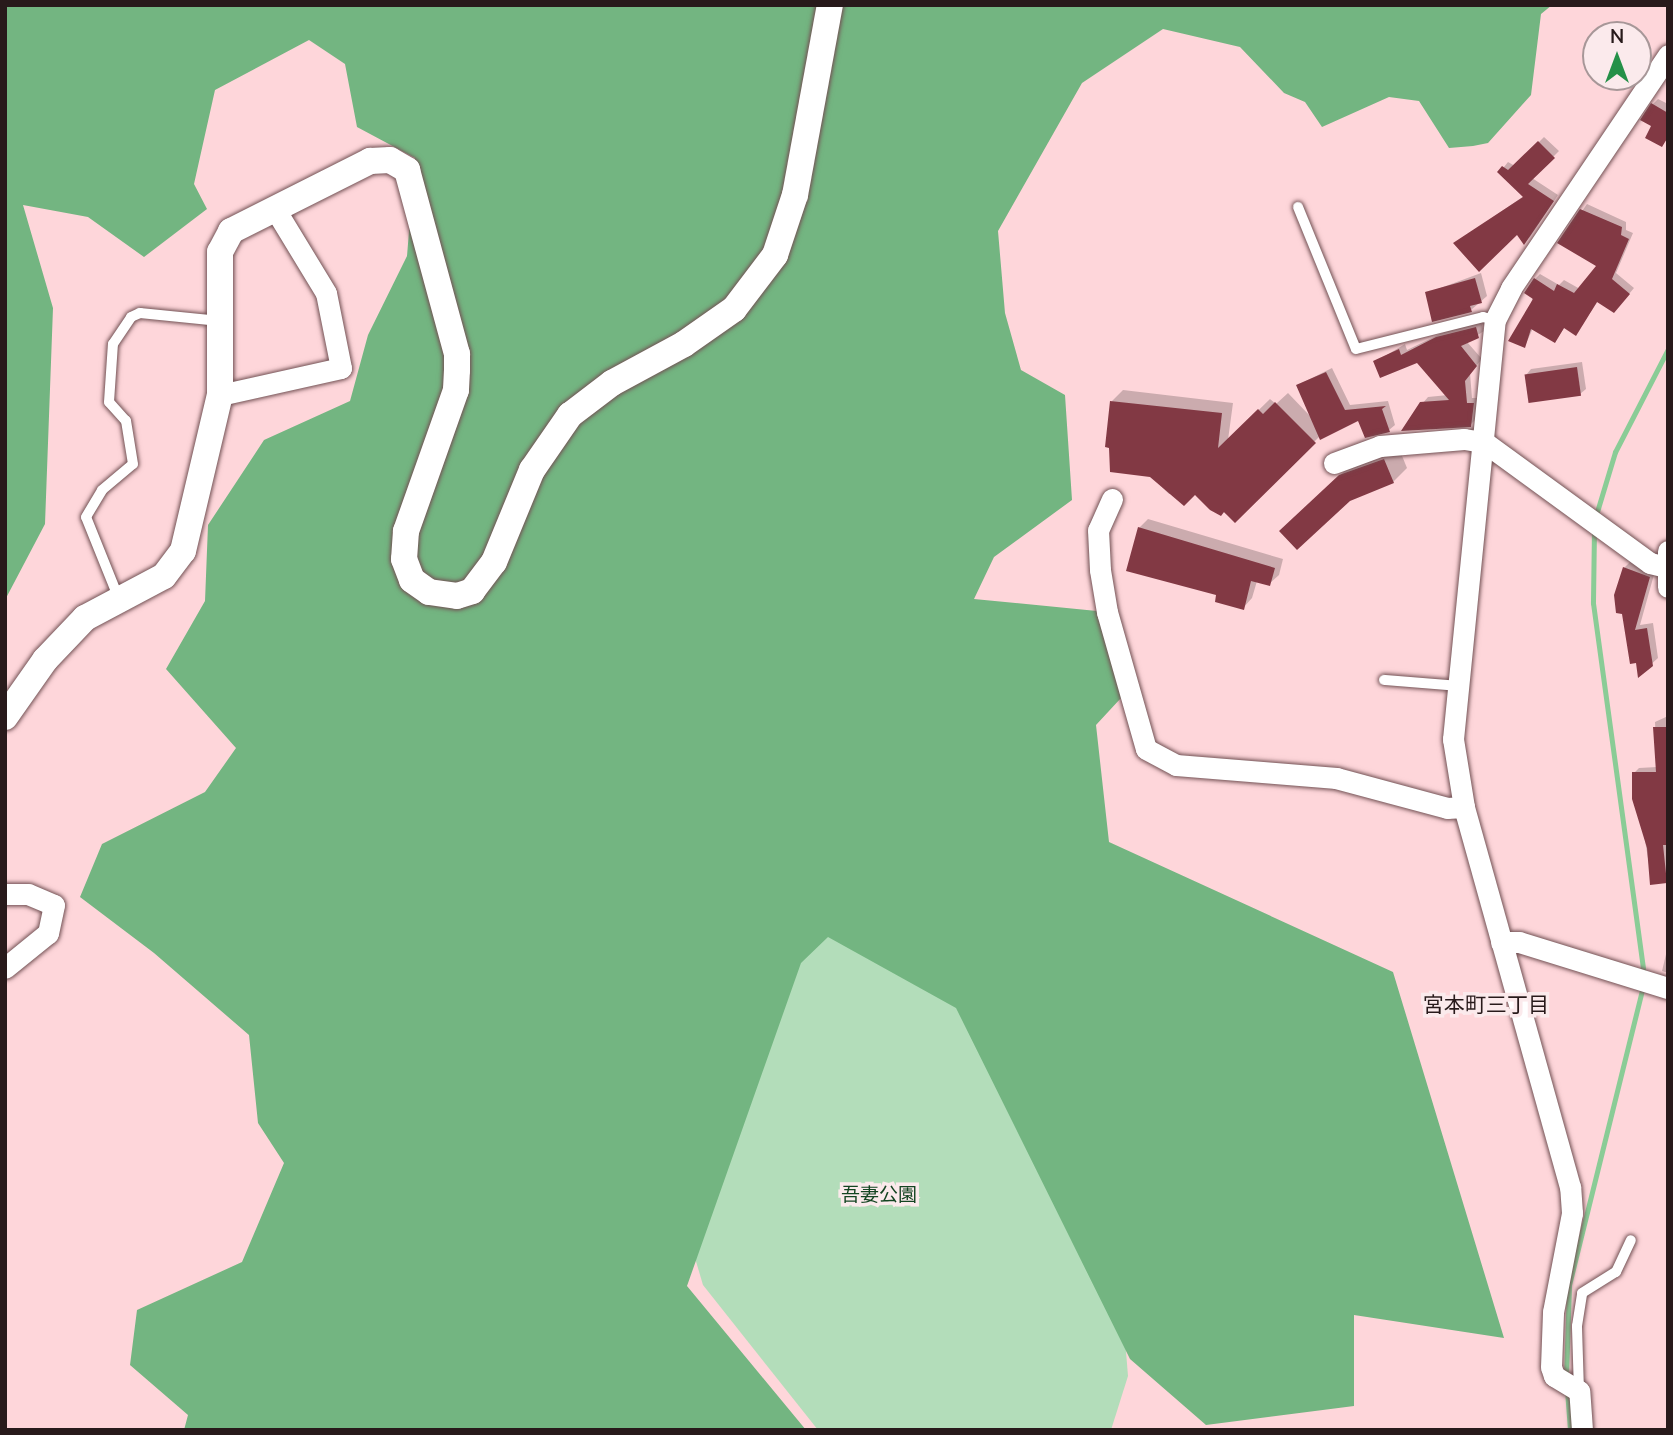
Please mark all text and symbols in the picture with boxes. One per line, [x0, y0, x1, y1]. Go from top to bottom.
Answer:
north arrow [1582, 21, 1652, 91]
text: N [1610, 24, 1624, 50]
district label: 宮本町三丁目 [1423, 992, 1549, 1018]
park label: 吾妻公園 [841, 1185, 917, 1207]

